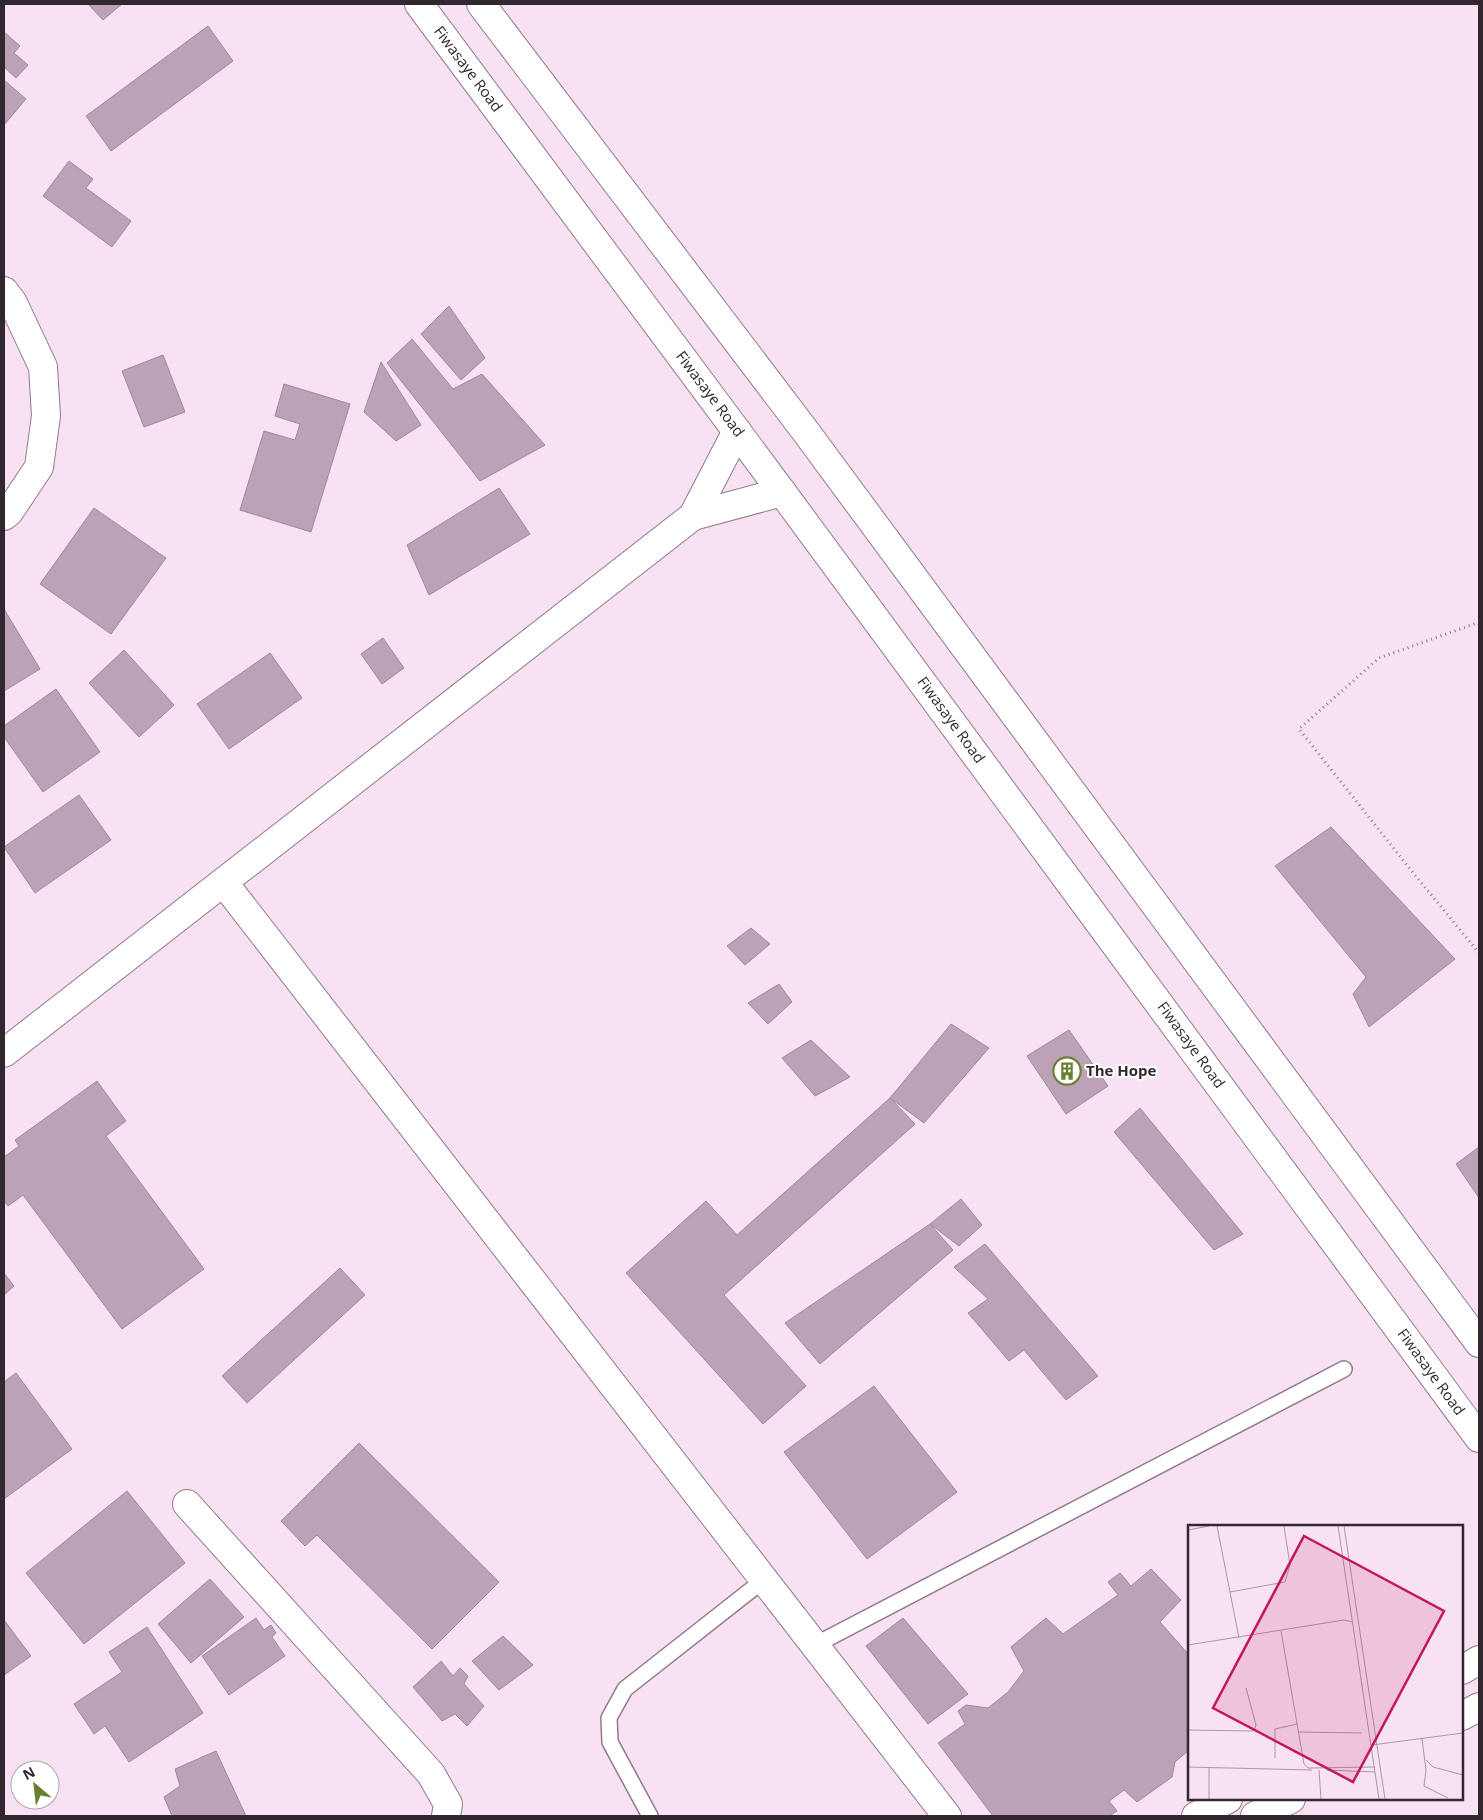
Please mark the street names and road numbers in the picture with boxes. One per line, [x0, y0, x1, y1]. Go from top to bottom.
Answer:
street label: Fiwasaye Road [430, 21, 508, 115]
street label: Fiwasaye Road [672, 346, 750, 440]
street label: Fiwasaye Road [914, 672, 990, 767]
street label: Fiwasaye Road [1154, 997, 1230, 1092]
street label: Fiwasaye Road [1394, 1324, 1470, 1419]

